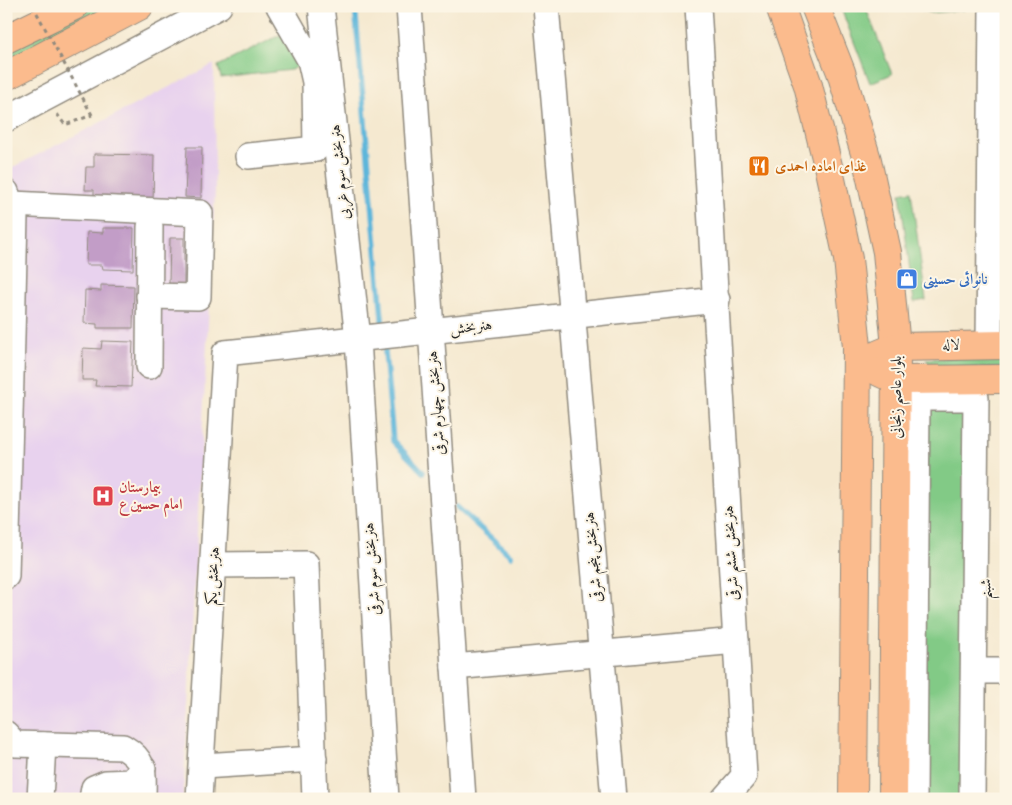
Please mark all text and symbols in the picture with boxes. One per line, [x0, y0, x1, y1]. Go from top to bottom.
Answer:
street label: هنربخش سوم غربی [326, 123, 357, 220]
restaurant icon: غذای اماده احمدی [747, 154, 771, 178]
place label: غذای اماده احمدی [775, 157, 867, 176]
shop icon: نانوائی حسینی [895, 267, 919, 291]
place label: نانوائی حسینی [923, 270, 988, 290]
street label: هنربخش [449, 315, 493, 339]
street label: لاله [942, 335, 960, 355]
street label: هنربخش چهارم شرقی [423, 350, 452, 456]
street label: بلوار عاصم زنجانی [887, 355, 911, 438]
place label: بیمارستان امام حسین ع [119, 478, 182, 517]
hospital icon: بیمارستان امام حسین ع [91, 484, 115, 508]
street label: هنربخش ششم شرقی [719, 505, 748, 601]
street label: هنربخش پنجم شرقی [580, 511, 610, 603]
street label: هنربخش سوم شرقی [359, 522, 388, 616]
street label: هنربخش یکم [202, 546, 228, 606]
street label: شبنم [976, 579, 1001, 600]

